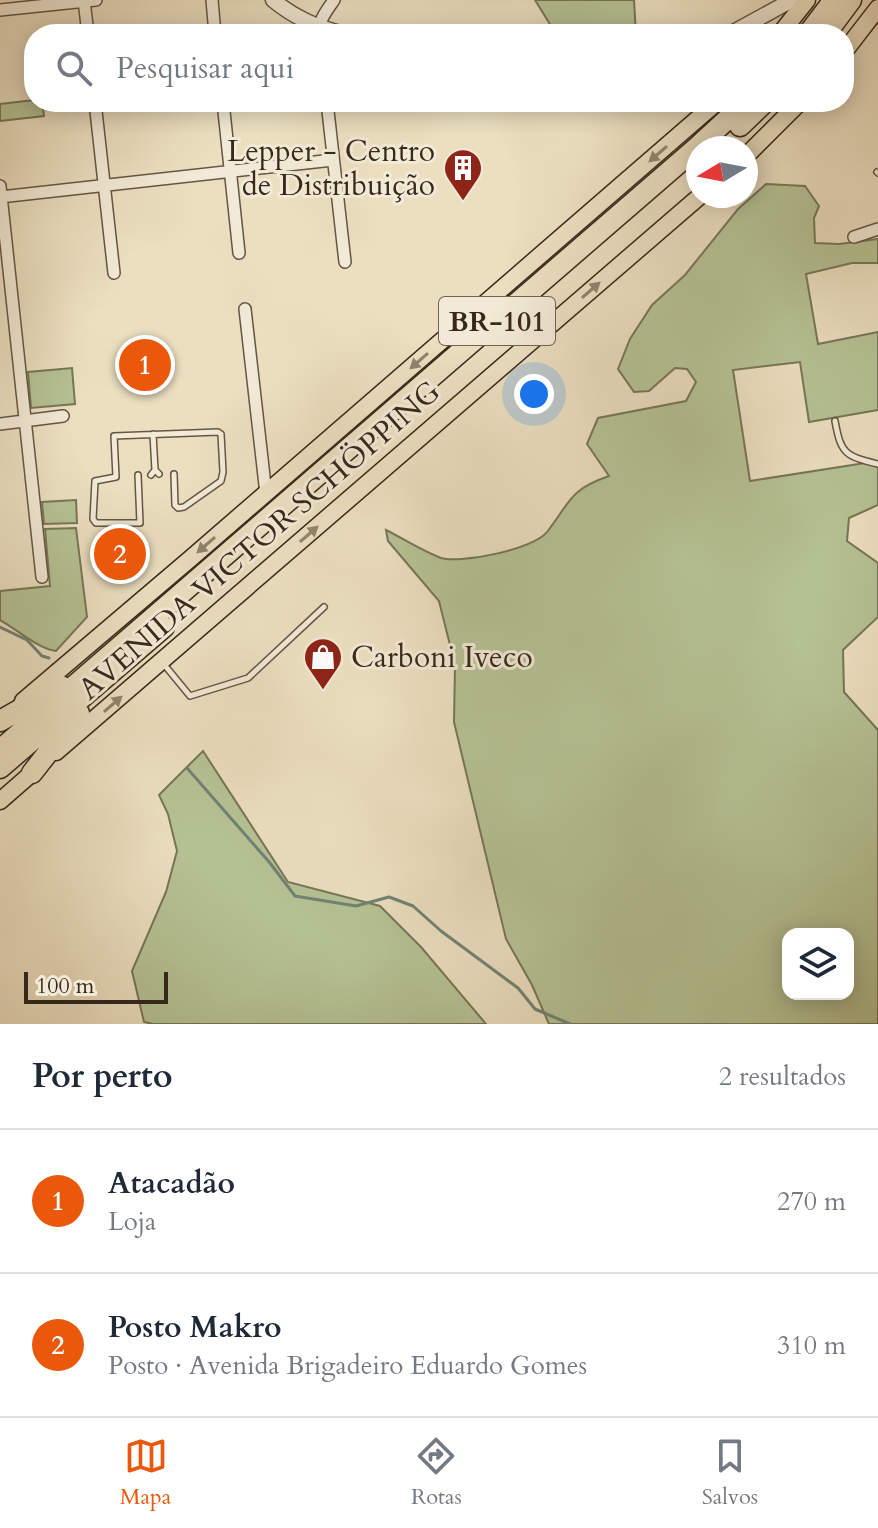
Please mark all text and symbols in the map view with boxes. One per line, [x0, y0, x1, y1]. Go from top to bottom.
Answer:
search box [24, 24, 854, 112]
icon: search [52, 46, 96, 90]
text: Pesquisar aqui [116, 48, 294, 89]
place label: Lepper - Centro de Distribuição [227, 131, 435, 206]
north arrow [686, 136, 758, 208]
one-way arrow [649, 144, 668, 162]
building icon: Lepper - Centro de Distribuição [442, 147, 484, 202]
one-way arrow [580, 282, 600, 299]
road number: BR-101 [439, 297, 555, 345]
pin: 1 [119, 335, 171, 395]
one-way arrow [410, 352, 430, 369]
street label: AVENIDA VICTOR SCHÖPPING [69, 371, 449, 709]
your location [514, 374, 554, 414]
pin: 2 [94, 524, 146, 584]
one-way arrow [300, 525, 319, 543]
one-way arrow [197, 536, 217, 553]
shop icon: Carboni Iveco [302, 636, 344, 691]
place label: Carboni Iveco [351, 637, 533, 678]
one-way arrow [103, 695, 122, 713]
map controls [782, 928, 854, 1000]
button: layers [782, 928, 854, 1000]
scale bar [24, 968, 168, 1004]
text: 100 m [36, 971, 94, 1001]
text: Por perto [32, 1053, 173, 1099]
text: 2 resultados [719, 1059, 846, 1094]
text: Atacadão [108, 1163, 235, 1204]
text: 1 [51, 1184, 65, 1219]
text: 270 m [777, 1184, 846, 1219]
text: Loja [108, 1204, 156, 1239]
text: Posto Makro [108, 1307, 282, 1348]
text: 2 [51, 1328, 65, 1363]
text: 310 m [777, 1328, 846, 1363]
text: Posto · Avenida Brigadeiro Eduardo Gomes [108, 1348, 587, 1383]
tab: Mapa [120, 1434, 171, 1512]
tab: Rotas [411, 1434, 462, 1512]
tab: Salvos [702, 1434, 758, 1512]

